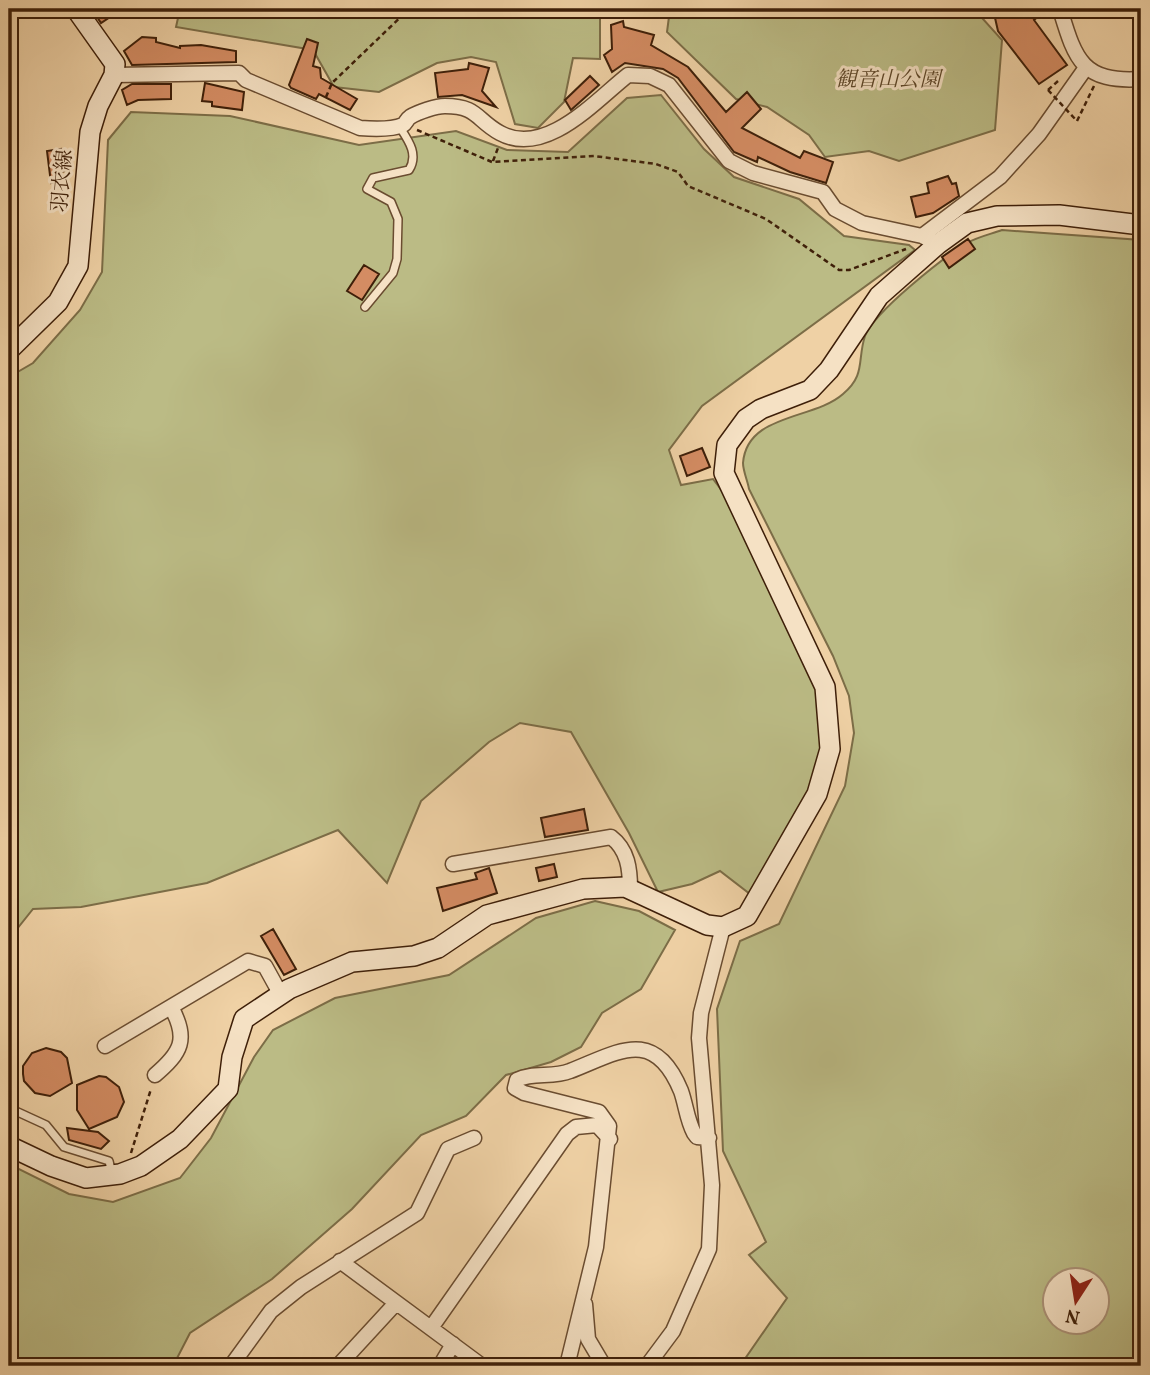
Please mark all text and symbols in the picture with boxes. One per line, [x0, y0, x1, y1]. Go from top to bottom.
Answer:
park label: 観音山公園 [836, 66, 943, 95]
street label: 羽衣線 [46, 148, 80, 214]
north arrow [1042, 1266, 1112, 1336]
text: N [1063, 1301, 1082, 1330]

